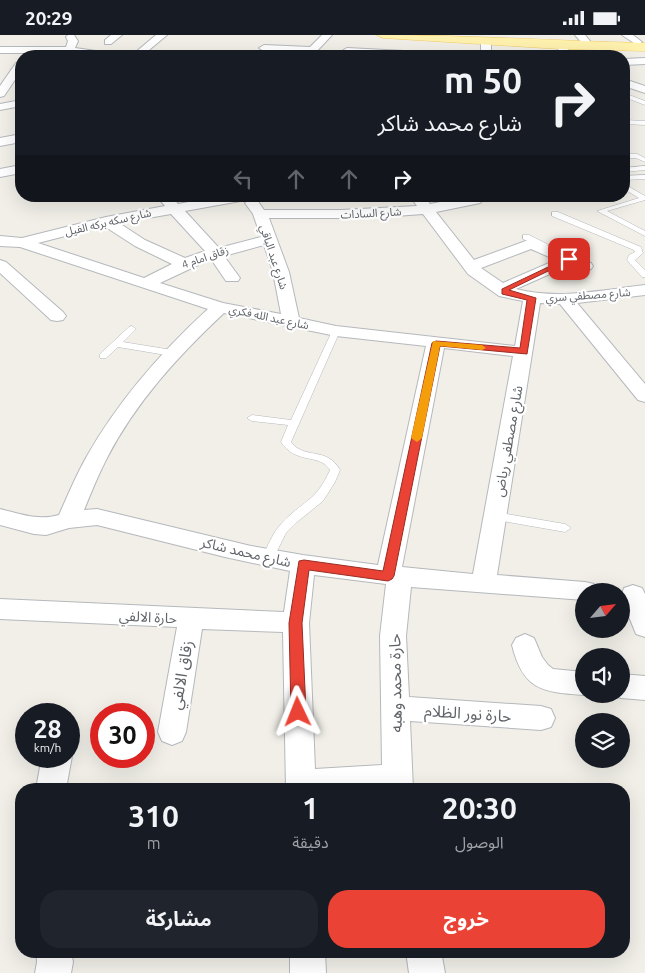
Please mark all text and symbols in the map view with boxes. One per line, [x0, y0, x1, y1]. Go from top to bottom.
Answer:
text: 20:29 [25, 7, 73, 29]
text: 50 m [444, 60, 522, 100]
icon: right [540, 70, 605, 135]
text: شارع محمد شاكر [378, 110, 522, 135]
icon: left [229, 165, 257, 193]
icon: ahead [282, 165, 310, 193]
icon: ahead [335, 165, 363, 193]
icon: right [388, 165, 416, 193]
street label: شارع السادات [340, 205, 402, 223]
street label: شارع سكه بركه الفيل [64, 206, 153, 240]
street label: شارع عبد الباقي [255, 223, 290, 292]
pin [548, 238, 590, 280]
street label: زقاق امام 4 [180, 243, 231, 272]
icon: arrive [555, 245, 583, 273]
street label: شارع مصطفي سري [545, 286, 632, 308]
street label: شارع عبد الله فكري [227, 303, 310, 335]
street label: شارع مصطفي رياض [490, 384, 529, 498]
street label: شارع محمد شاكر [198, 534, 293, 573]
north arrow [575, 583, 630, 637]
map controls [575, 583, 630, 768]
street label: حارة الالفي [118, 607, 177, 630]
street label: حارة محمد وهبه [385, 633, 406, 733]
street label: زقاق الالفي [166, 639, 200, 712]
button: sound [575, 648, 630, 703]
position arrow [271, 685, 323, 737]
street label: حارة نور الظلام [423, 701, 512, 729]
speed limit sign: 30 [90, 703, 155, 768]
button: layers [575, 713, 630, 768]
text: 28 [33, 715, 62, 743]
text: km/h [34, 741, 61, 754]
text: 1 [302, 791, 319, 825]
text: 20:30 [442, 791, 517, 825]
text: 310 [128, 799, 179, 833]
text: دقيقة [292, 833, 329, 851]
text: الوصول [455, 833, 504, 851]
text: m [147, 834, 160, 852]
button: مشاركة [40, 890, 318, 948]
button: خروج [328, 890, 605, 948]

